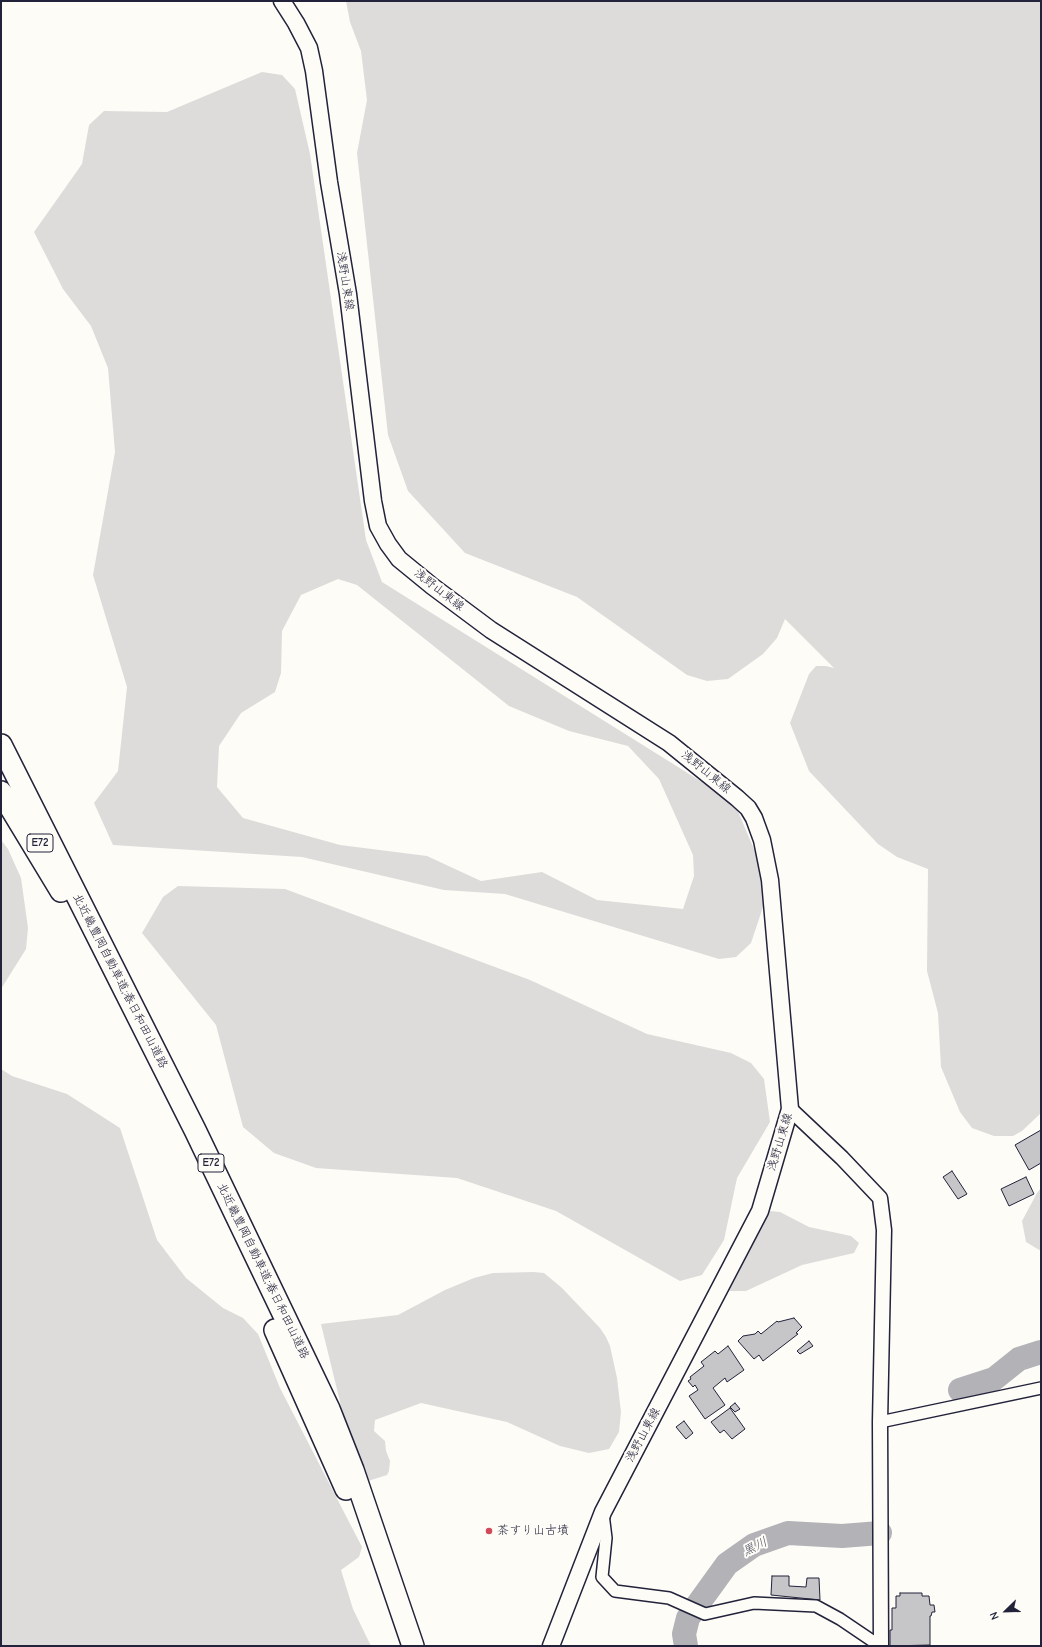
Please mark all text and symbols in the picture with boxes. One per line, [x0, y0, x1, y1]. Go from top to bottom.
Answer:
street label: 浅野山東線 [333, 250, 357, 312]
street label: 浅野山東線 [411, 566, 467, 614]
street label: 浅野山東線 [678, 748, 734, 796]
road number: E72 [27, 834, 53, 852]
street label: 北近畿豊岡自動車道;春日和田山道路 [69, 891, 171, 1071]
street label: 浅野山東線 [764, 1111, 796, 1173]
road number: E72 [198, 1154, 224, 1172]
street label: 北近畿豊岡自動車道;春日和田山道路 [214, 1180, 312, 1362]
street label: 浅野山東線 [623, 1405, 663, 1465]
place label: 茶すり山古墳 [497, 1524, 569, 1538]
marker: 茶すり山古墳 [484, 1526, 494, 1536]
water label: 黒川 [740, 1534, 770, 1560]
north arrow [986, 1591, 1026, 1631]
text: N [987, 1610, 1002, 1622]

